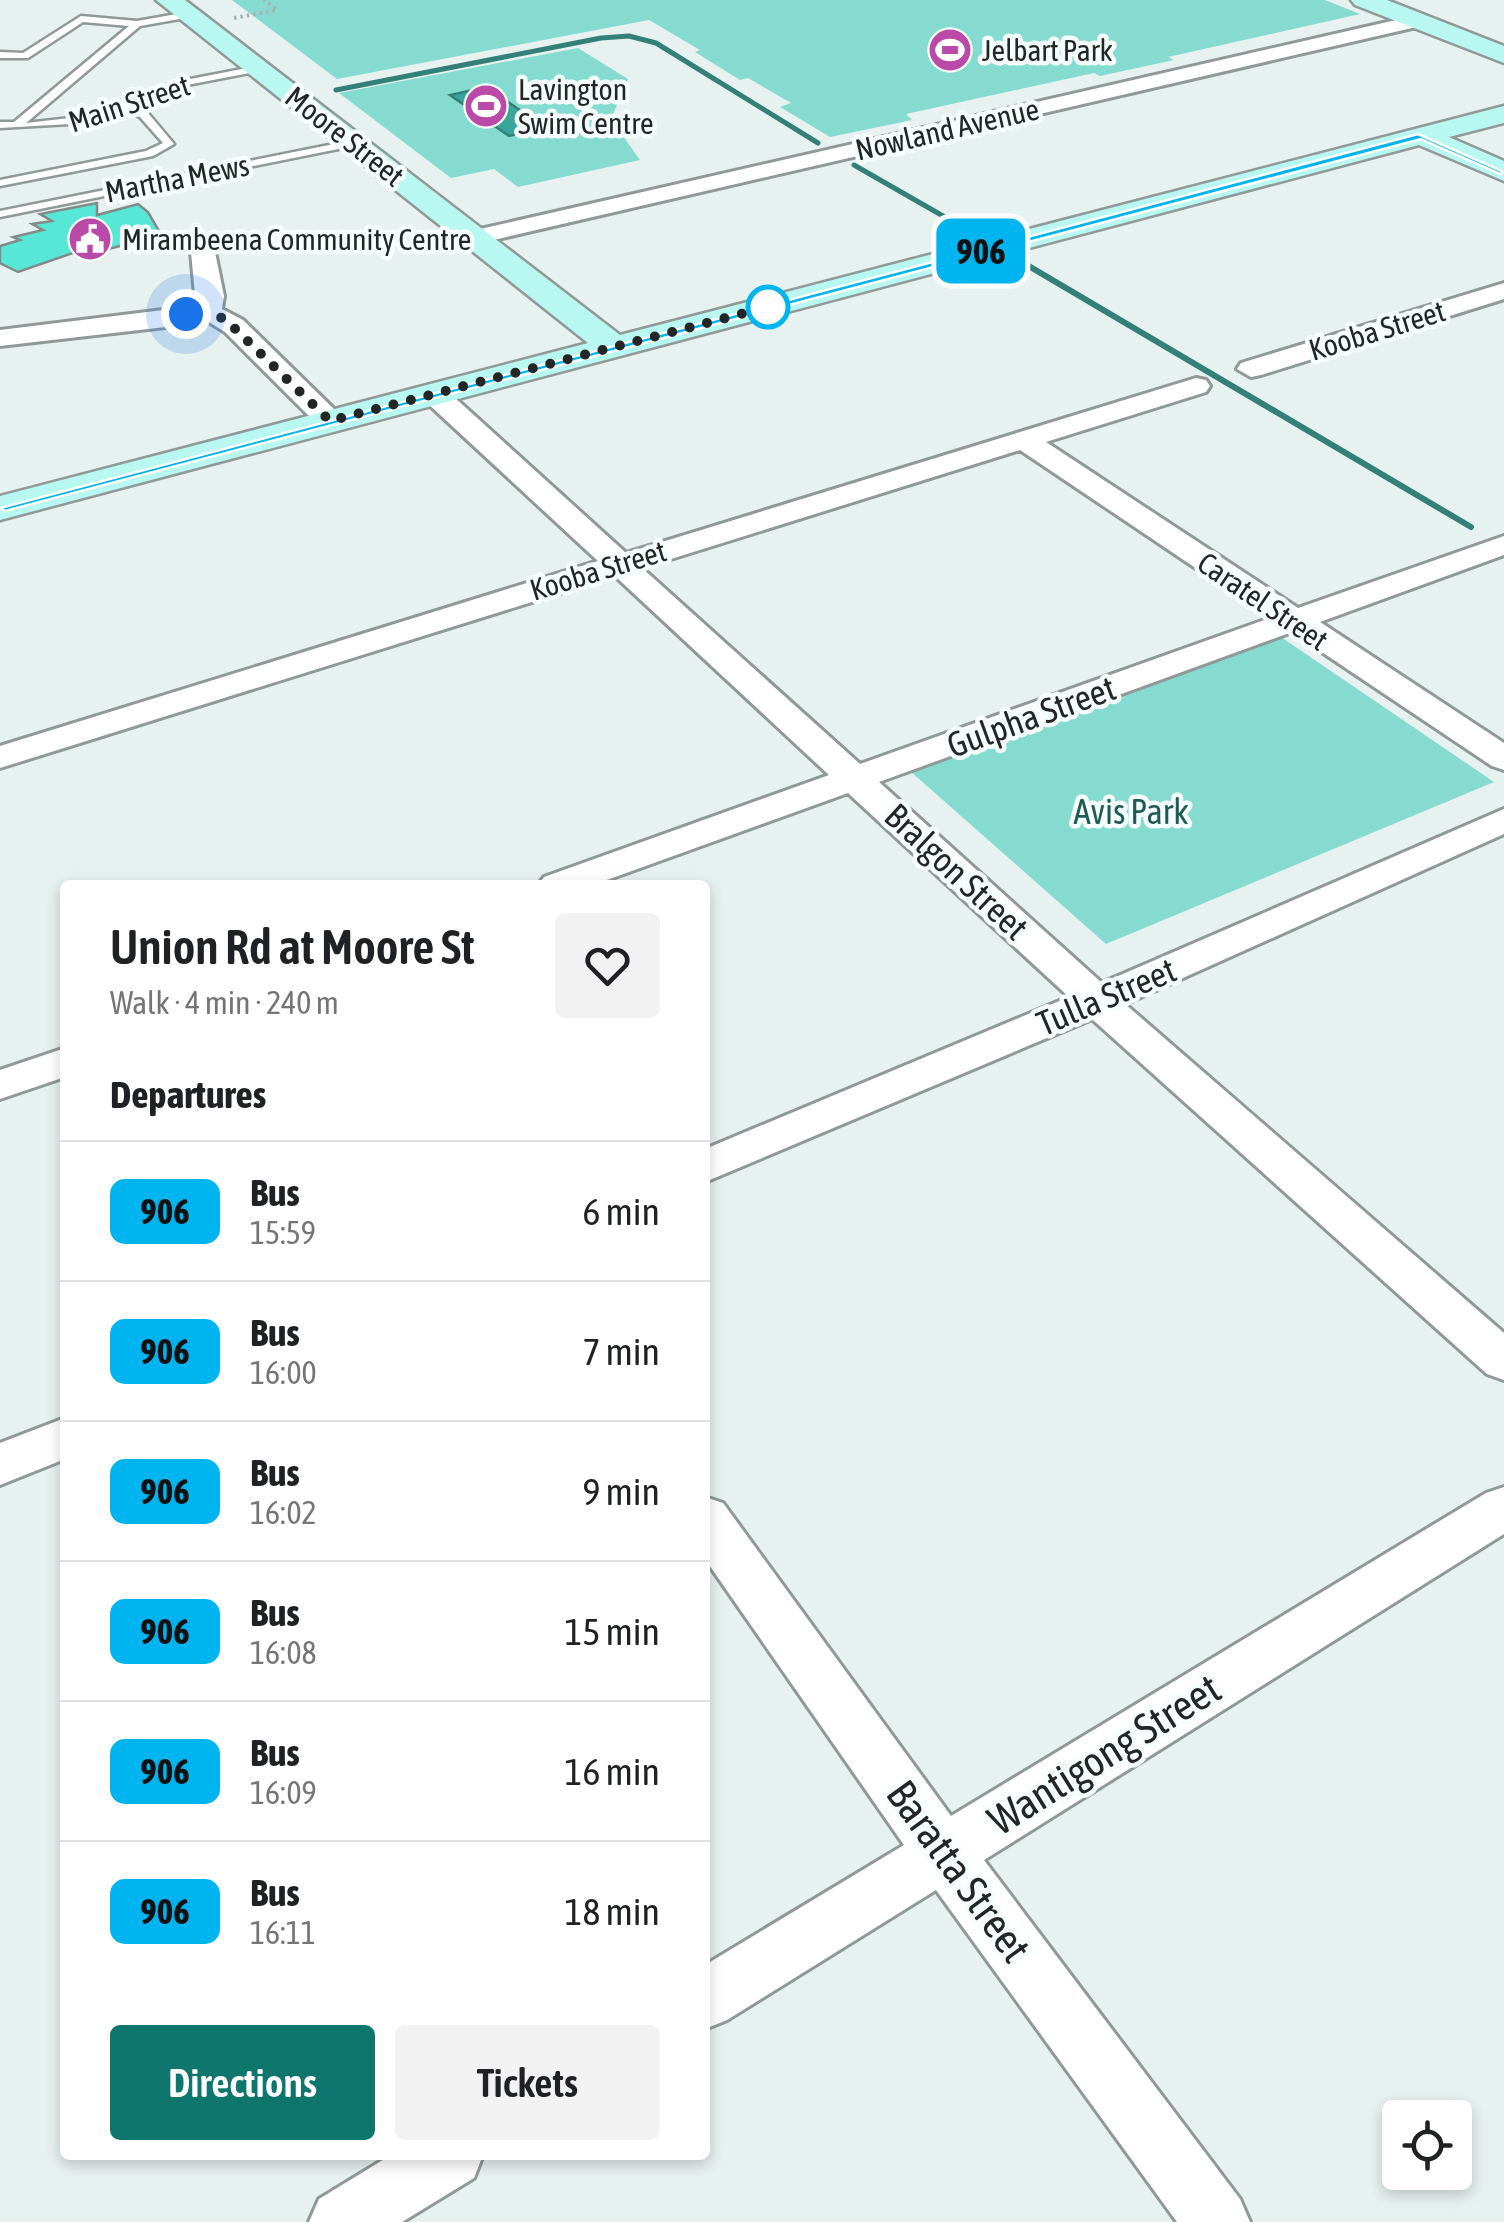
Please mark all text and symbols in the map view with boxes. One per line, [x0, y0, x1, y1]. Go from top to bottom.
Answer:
sports icon: Jelbart Park [927, 27, 973, 73]
place label: Jelbart Park [982, 33, 1113, 67]
street label: Main Street [64, 67, 194, 139]
place label: Lavington Swim Centre [518, 72, 654, 140]
street label: Moore Street [279, 79, 411, 193]
sports icon: Lavington Swim Centre [463, 83, 509, 129]
street label: Nowland Avenue [852, 91, 1042, 167]
street label: Martha Mews [102, 147, 252, 209]
public building icon: Mirambeena Community Centre [67, 216, 113, 262]
line badge: 906 [924, 218, 1038, 284]
place label: Mirambeena Community Centre [122, 222, 471, 256]
text: 906 [956, 231, 1006, 271]
unlabelled marker [747, 286, 789, 328]
your location [161, 289, 211, 339]
street label: Kooba Street [1305, 293, 1449, 367]
street label: Kooba Street [526, 533, 670, 607]
street label: Caratel Street [1192, 545, 1334, 657]
street label: Gulpha Street [941, 667, 1121, 765]
park label: Avis Park [1073, 791, 1189, 831]
street label: Bralgon Street [877, 795, 1037, 947]
button: heart [555, 913, 660, 1018]
text: Union Rd at Moore St [110, 919, 475, 974]
street label: Tulla Street [1031, 949, 1181, 1043]
text: Walk · 4 min · 240 m [110, 984, 339, 1021]
text: Departures [110, 1073, 266, 1116]
text: Bus [250, 1171, 300, 1214]
text: 6 min [582, 1190, 660, 1233]
text: 906 [140, 1191, 190, 1231]
text: 15:59 [250, 1214, 316, 1251]
text: Bus [250, 1311, 300, 1354]
text: 7 min [582, 1330, 660, 1373]
text: 906 [140, 1331, 190, 1371]
text: 16:00 [250, 1354, 317, 1391]
text: Bus [250, 1451, 300, 1494]
text: 9 min [582, 1470, 660, 1513]
text: 906 [140, 1471, 190, 1511]
text: 16:02 [250, 1494, 317, 1531]
text: Bus [250, 1591, 300, 1634]
text: 15 min [565, 1610, 660, 1653]
text: 906 [140, 1611, 190, 1651]
text: 16:08 [250, 1634, 317, 1671]
street label: Wantigong Street [979, 1664, 1229, 1844]
text: Bus [250, 1731, 300, 1774]
text: 16 min [565, 1750, 660, 1793]
text: 906 [140, 1751, 190, 1791]
street label: Baratta Street [877, 1771, 1041, 1971]
text: 16:09 [250, 1774, 317, 1811]
text: Bus [250, 1871, 300, 1914]
text: 18 min [565, 1890, 660, 1933]
text: 906 [140, 1891, 190, 1931]
text: 16:11 [250, 1914, 316, 1951]
button: Directions [110, 2025, 375, 2140]
button: Tickets [395, 2025, 660, 2140]
map controls [1382, 2100, 1472, 2190]
button: locate [1382, 2100, 1472, 2190]

